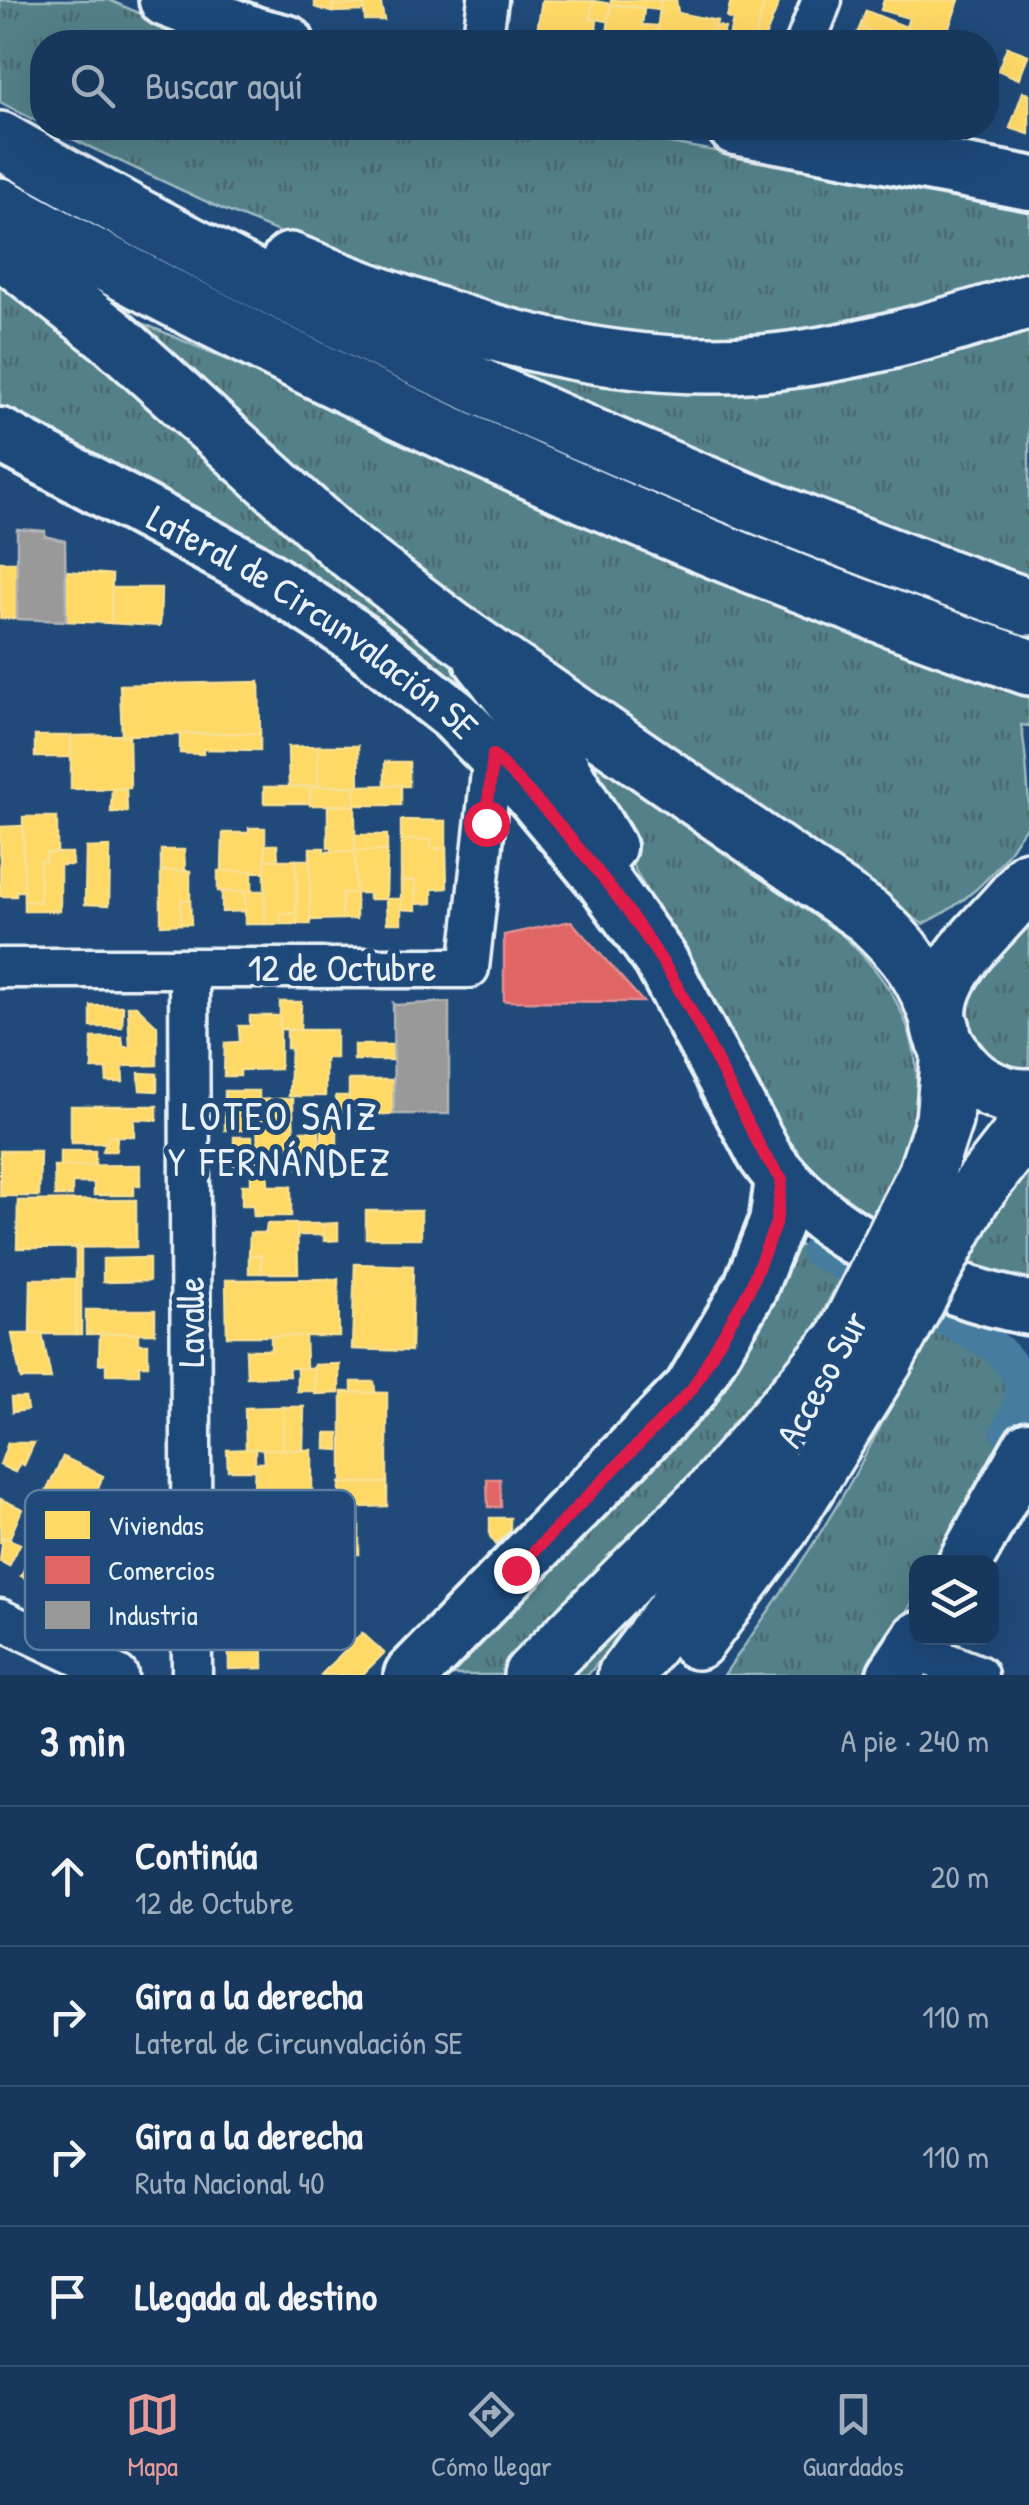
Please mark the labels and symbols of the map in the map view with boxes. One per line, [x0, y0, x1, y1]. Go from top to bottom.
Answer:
street label: Lateral de Circunvalación SE [139, 491, 491, 750]
route start [464, 801, 510, 847]
street label: 12 de Octubre [248, 941, 436, 993]
district label: LOTEO SAIZ Y FERNÁNDEZ [168, 1088, 392, 1188]
street label: Lavalle [164, 1277, 216, 1367]
street label: Acceso Sur [762, 1300, 880, 1456]
legend [25, 1490, 355, 1650]
text: Viviendas [108, 1506, 204, 1544]
route end [494, 1548, 540, 1594]
text: Comercios [108, 1551, 215, 1589]
text: Industria [108, 1596, 198, 1634]

